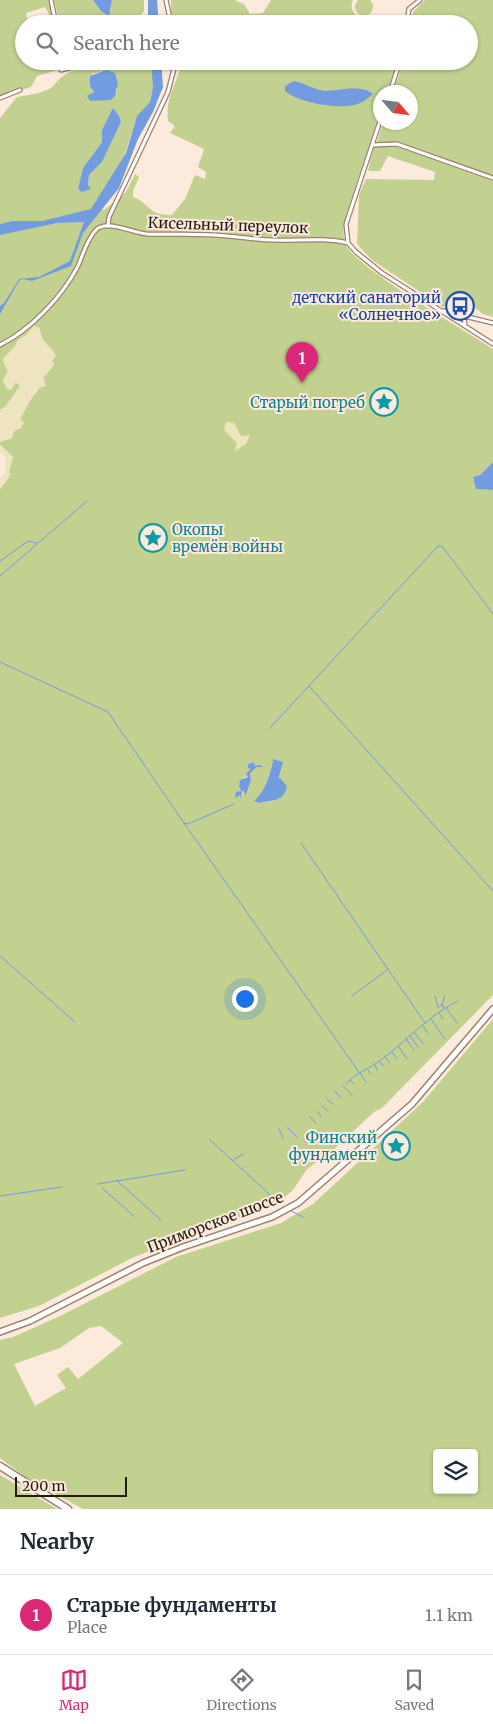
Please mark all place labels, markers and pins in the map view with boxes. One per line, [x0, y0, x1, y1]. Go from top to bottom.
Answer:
place label: детский санаторий «Солнечное» [291, 288, 441, 324]
bus stop icon: детский санаторий «Солнечное» [445, 291, 475, 321]
pin: 1 [286, 342, 318, 383]
place icon: Старый погреб [369, 387, 399, 417]
place label: Старый погреб [250, 393, 365, 412]
place label: Окопы времён войны [172, 520, 283, 556]
place icon: Окопы времён войны [138, 523, 168, 553]
place label: Финский фундамент [289, 1128, 377, 1164]
place icon: Финский фундамент [381, 1131, 411, 1161]

